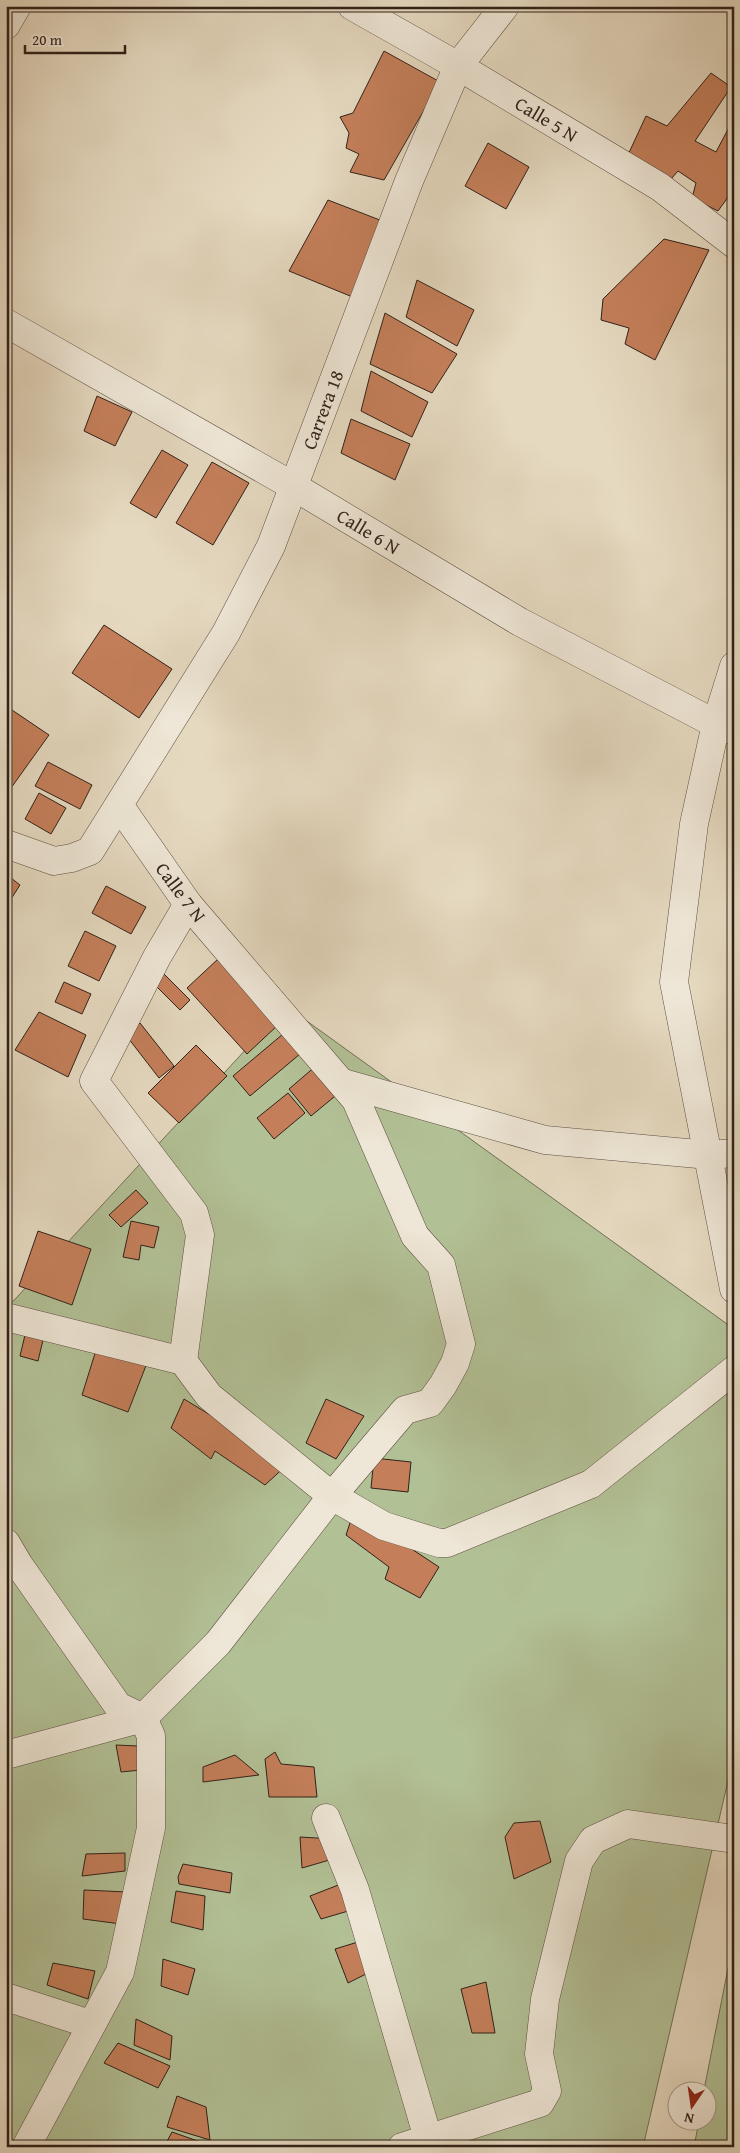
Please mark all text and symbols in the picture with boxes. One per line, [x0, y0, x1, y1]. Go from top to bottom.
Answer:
scale bar [25, 22, 125, 54]
text: 20 m [32, 29, 63, 50]
street label: Calle 5 N [510, 89, 583, 149]
street label: Carrera 18 [295, 366, 350, 453]
street label: Calle 6 N [332, 501, 405, 561]
street label: Calle 7 N [149, 856, 213, 928]
north arrow [668, 2080, 718, 2130]
text: N [682, 2108, 696, 2129]

